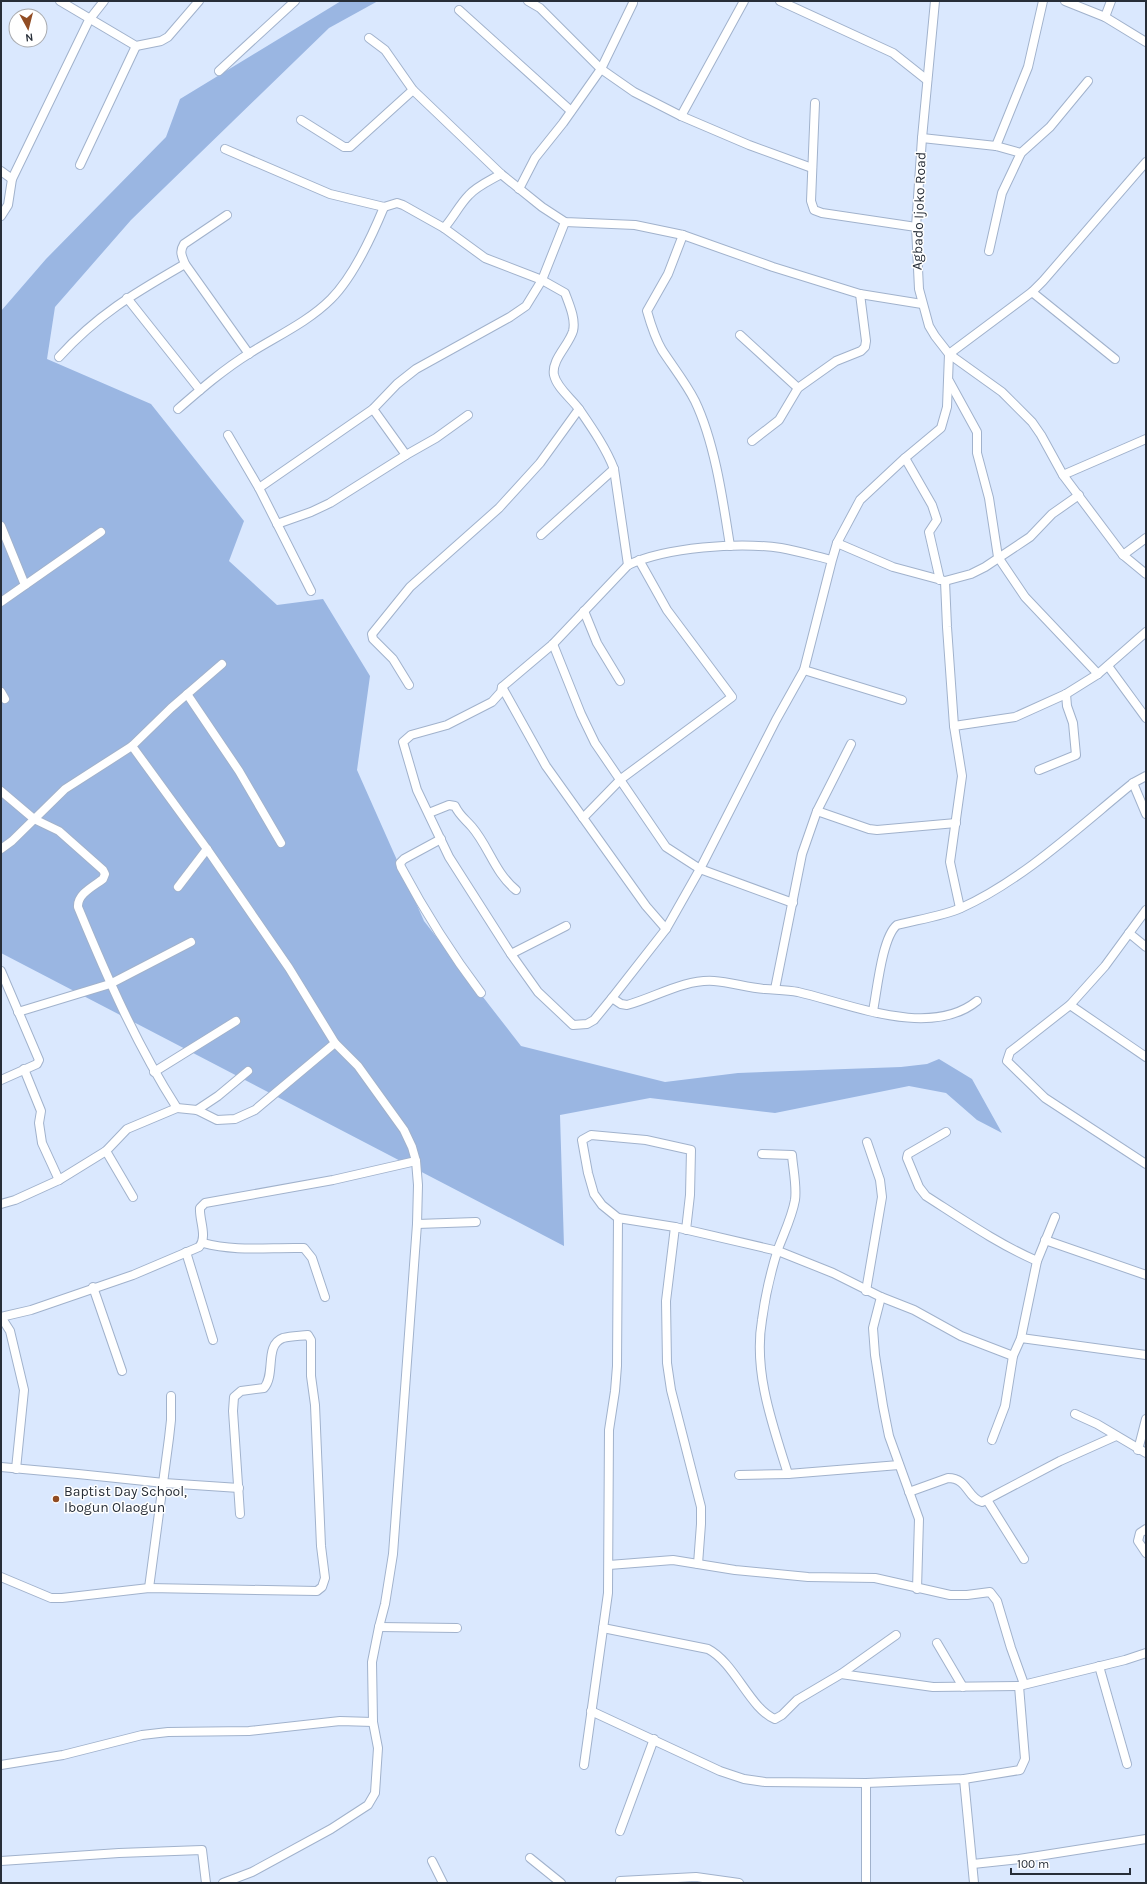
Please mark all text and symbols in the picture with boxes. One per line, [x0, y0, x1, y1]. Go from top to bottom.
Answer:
north arrow [8, 8, 48, 48]
text: N [24, 30, 34, 44]
street label: Agbado Ijoko Road [908, 152, 930, 270]
place label: Baptist Day School, Ibogun Olaogun [64, 1483, 187, 1516]
marker: Baptist Day School, Ibogun Olaogun [51, 1494, 61, 1504]
scale bar [1011, 1850, 1130, 1876]
text: 100 m [1017, 1857, 1049, 1871]

